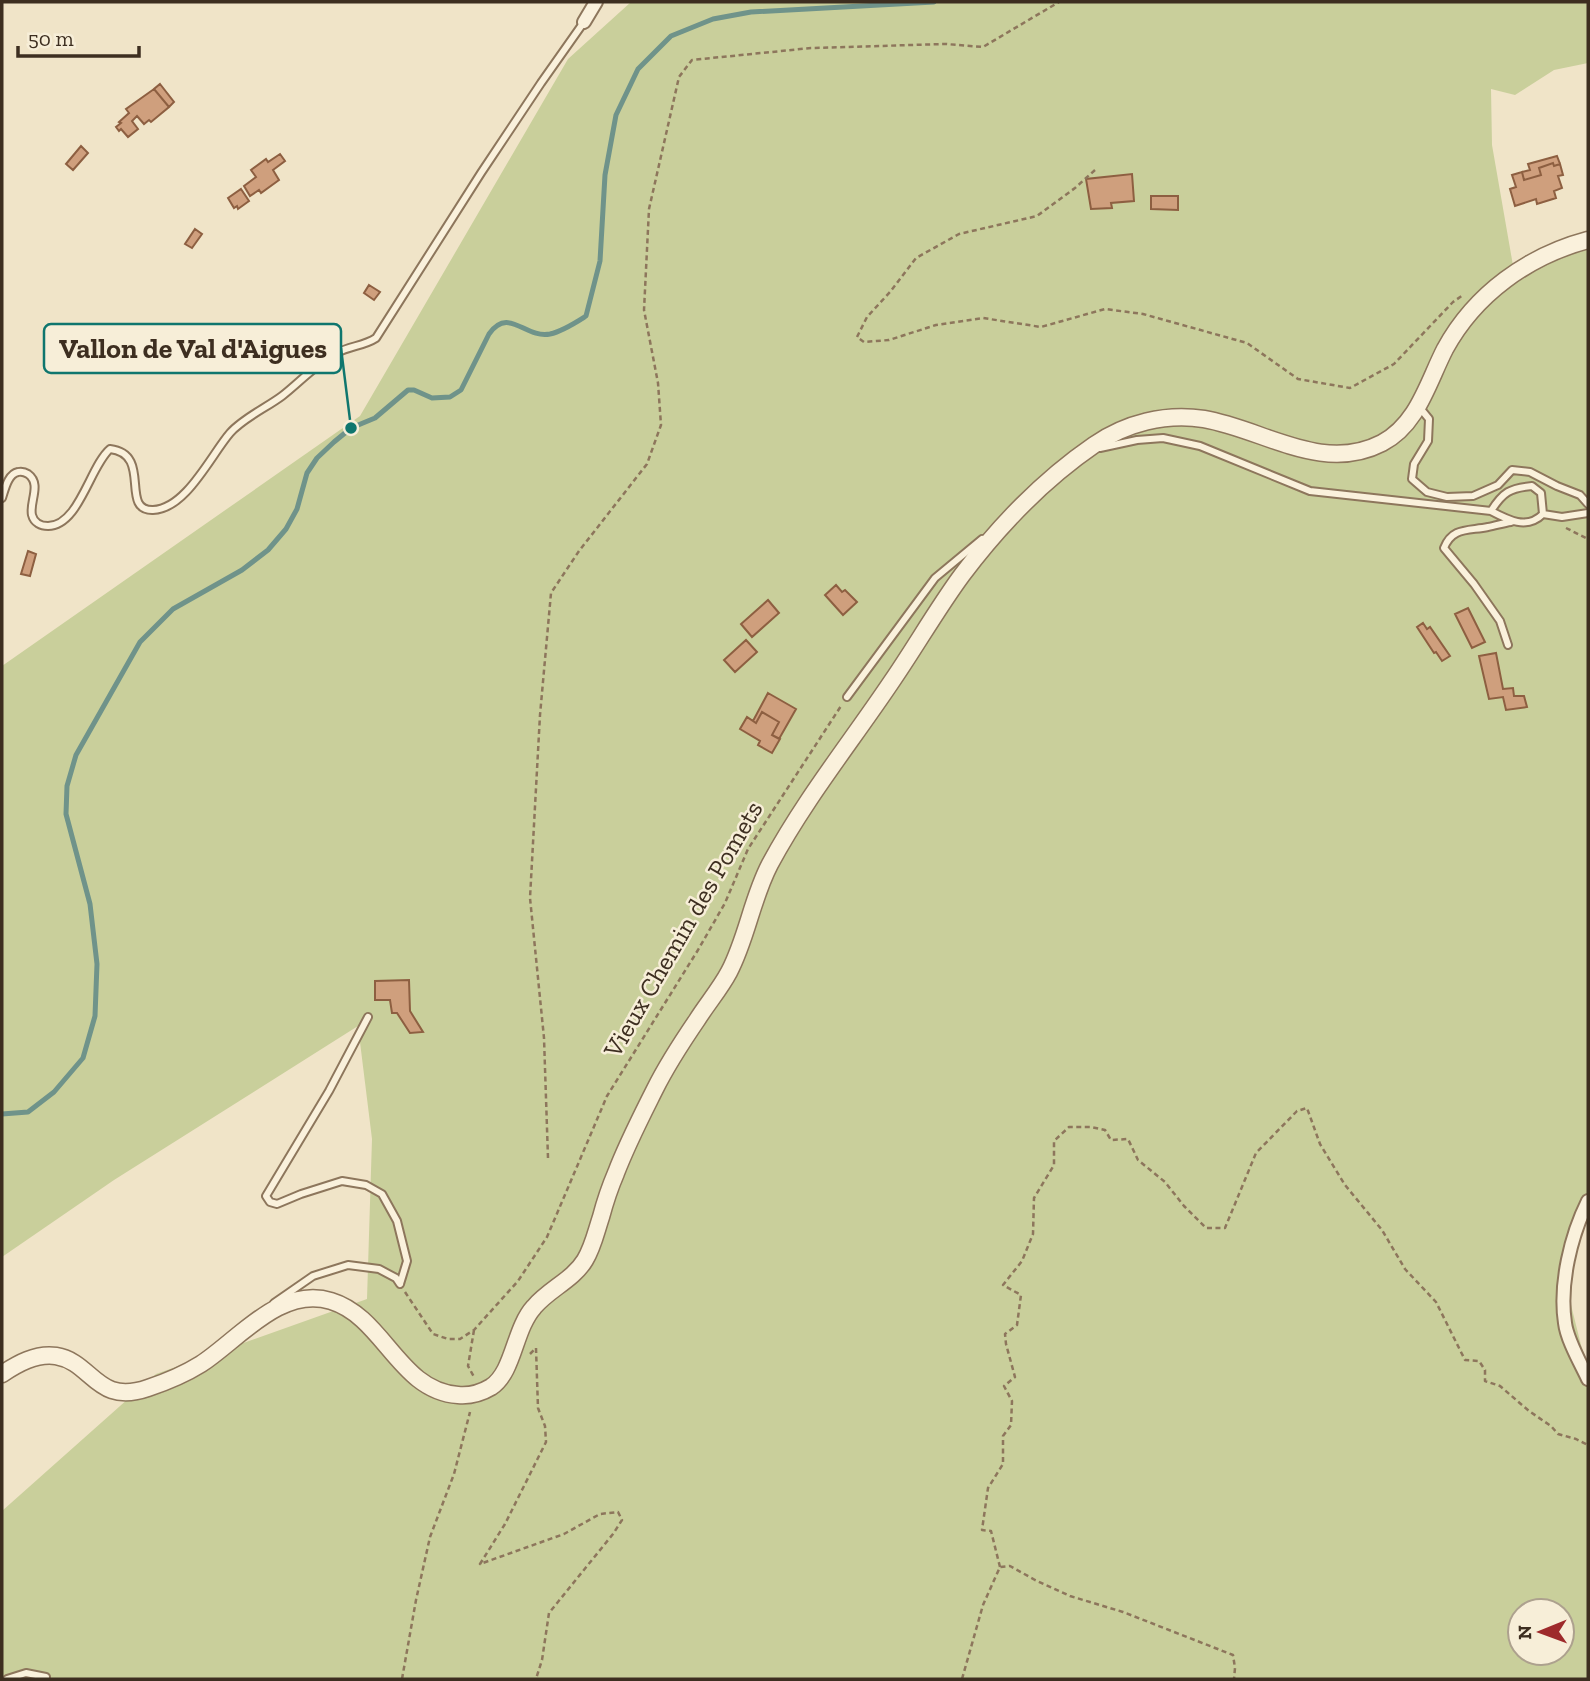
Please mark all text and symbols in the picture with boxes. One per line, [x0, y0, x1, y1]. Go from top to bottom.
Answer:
scale bar [18, 14, 138, 58]
text: 50 m [28, 26, 74, 51]
callout: Vallon de Val d'Aigues [44, 324, 341, 373]
text: Vallon de Val d'Aigues [59, 332, 327, 365]
street label: Vieux Chemin des Pomets [596, 795, 770, 1064]
north arrow [1506, 1597, 1576, 1667]
text: N [1513, 1625, 1536, 1640]

